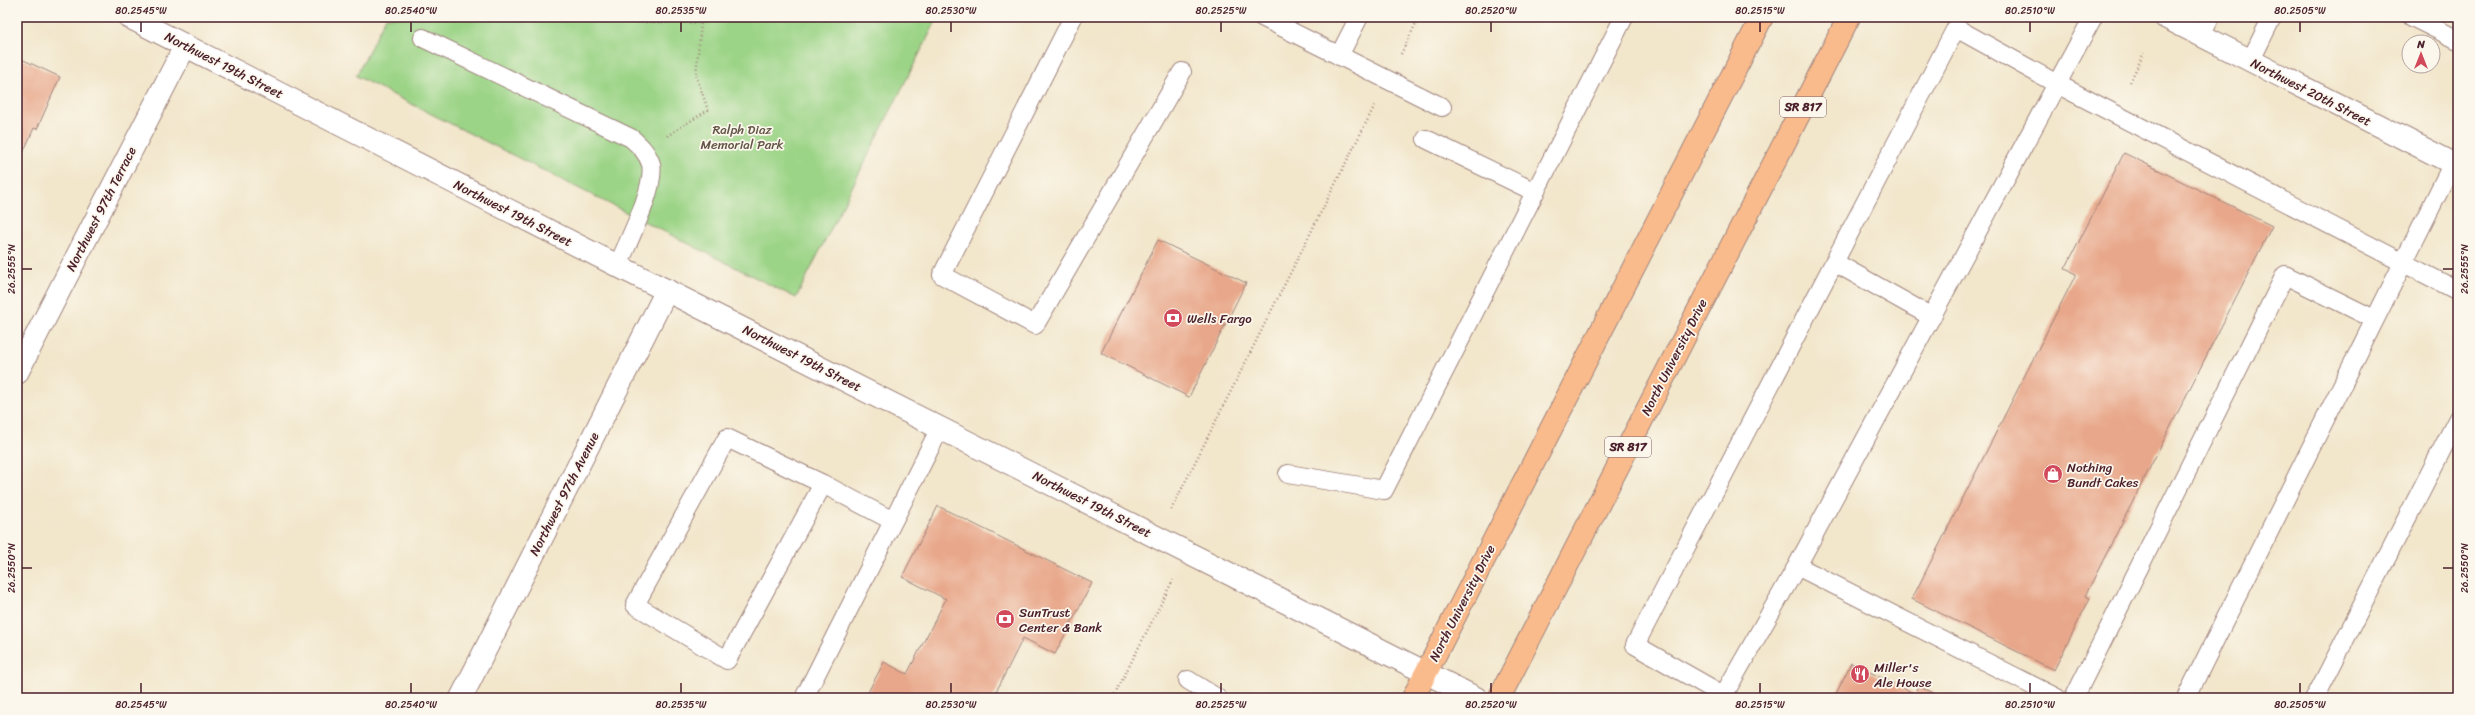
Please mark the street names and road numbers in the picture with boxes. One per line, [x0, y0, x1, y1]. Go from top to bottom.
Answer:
street label: Northwest 19th Street [160, 25, 288, 105]
street label: Northwest 20th Street [2246, 52, 2376, 133]
road number: SR 817 [1780, 97, 1826, 117]
street label: Northwest 97th Terrace [60, 142, 142, 276]
street label: Northwest 19th Street [449, 173, 577, 253]
street label: North University Drive [1635, 294, 1714, 420]
street label: Northwest 19th Street [738, 318, 866, 398]
street label: Northwest 97th Avenue [523, 428, 605, 560]
road number: SR 817 [1605, 437, 1651, 457]
street label: Northwest 19th Street [1028, 464, 1156, 544]
street label: North University Drive [1423, 540, 1502, 666]

